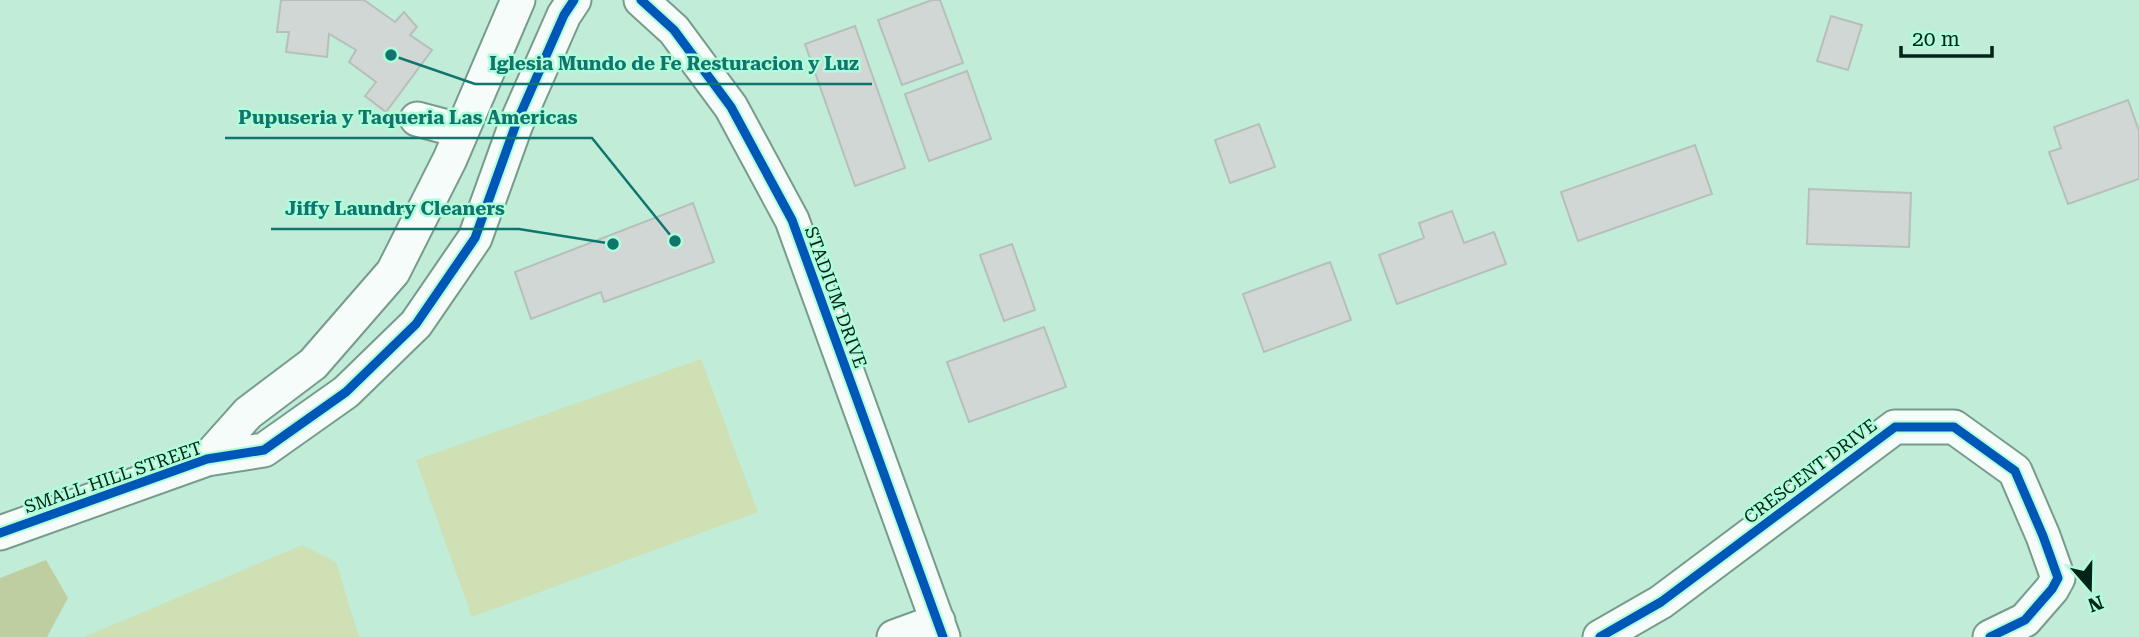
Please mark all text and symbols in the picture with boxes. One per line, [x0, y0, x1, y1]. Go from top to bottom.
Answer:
scale bar [1901, 14, 1992, 58]
text: 20 m [1912, 27, 1960, 51]
callout: Iglesia Mundo de Fe Resturacion y Luz [475, 44, 872, 84]
text: Iglesia Mundo de Fe Resturacion y Luz [489, 52, 859, 75]
callout: Pupuseria y Taqueria Las Americas [225, 98, 592, 138]
text: Pupuseria y Taqueria Las Americas [238, 106, 578, 129]
callout: Jiffy Laundry Cleaners [271, 189, 519, 229]
text: Jiffy Laundry Cleaners [285, 197, 505, 220]
street label: STADIUM DRIVE [801, 223, 871, 371]
street label: CRESCENT DRIVE [1739, 414, 1881, 528]
street label: SMALL HILL STREET [21, 437, 205, 517]
north arrow [2055, 553, 2125, 623]
text: N [2084, 590, 2106, 617]

